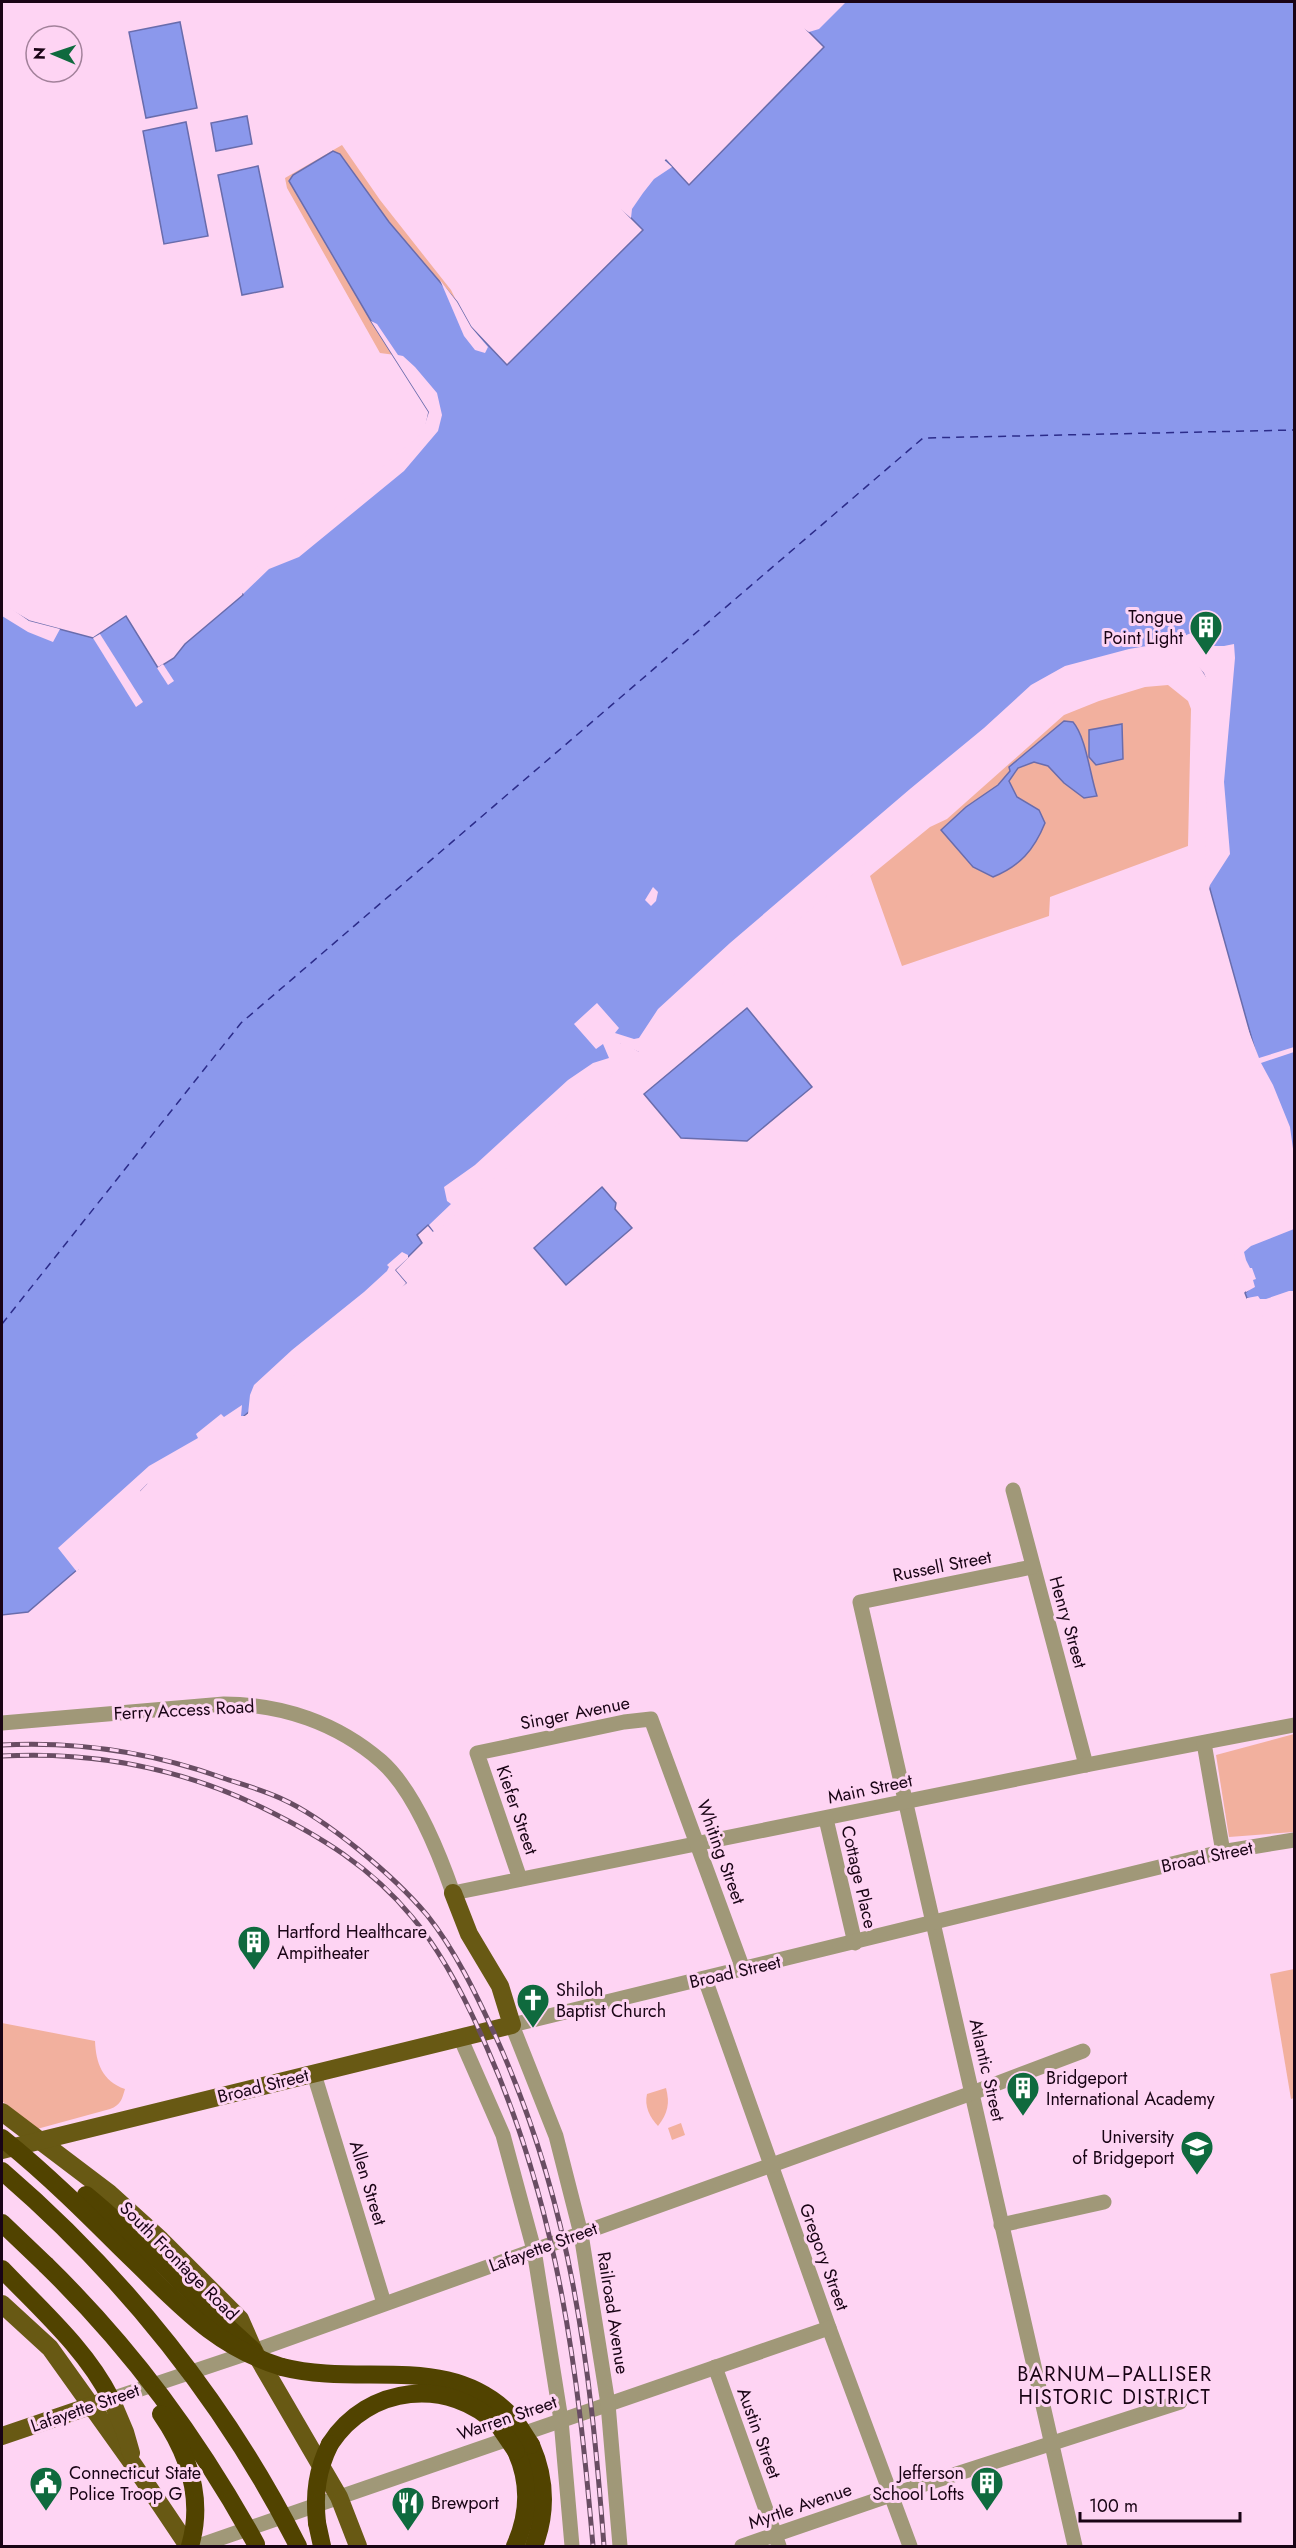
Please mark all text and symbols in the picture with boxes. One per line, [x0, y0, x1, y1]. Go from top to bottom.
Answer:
north arrow [24, 24, 84, 84]
text: N [28, 47, 51, 60]
place label: Tongue Point Light [1103, 604, 1184, 651]
building icon: Tongue Point Light [1188, 609, 1224, 656]
street label: Russell Street [890, 1544, 994, 1588]
street label: Henry Street [1042, 1573, 1094, 1672]
street label: Singer Avenue [518, 1690, 632, 1736]
street label: Ferry Access Road [113, 1693, 255, 1727]
street label: Kiefer Street [490, 1762, 545, 1859]
street label: Main Street [825, 1767, 915, 1811]
street label: Whiting Street [690, 1796, 752, 1908]
street label: Cottage Place [835, 1823, 883, 1931]
street label: Broad Street [1159, 1834, 1256, 1879]
place label: Hartford Healthcare Ampitheater [277, 1919, 427, 1966]
building icon: Hartford Healthcare Ampitheater [236, 1924, 272, 1971]
street label: Broad Street [687, 1949, 784, 1995]
place label: Shiloh Baptist Church [556, 1977, 666, 2024]
church icon: Shiloh Baptist Church [515, 1982, 551, 2029]
street label: Atlantic Street [963, 2016, 1012, 2124]
street label: Broad Street [215, 2062, 312, 2110]
place label: Bridgeport International Academy [1046, 2065, 1215, 2112]
building icon: Bridgeport International Academy [1005, 2070, 1041, 2117]
place label: University of Bridgeport [1072, 2124, 1175, 2171]
school or university icon: University of Bridgeport [1179, 2129, 1215, 2176]
street label: Allen Street [343, 2137, 393, 2229]
street label: South Frontage Road [114, 2196, 244, 2326]
street label: Gregory Street [793, 2200, 856, 2315]
street label: Lafayette Street [485, 2215, 601, 2279]
street label: Railroad Avenue [590, 2250, 636, 2376]
district label: BARNUM–PALLISER HISTORIC DISTRICT [1017, 2360, 1213, 2412]
street label: Lafayette Street [27, 2377, 144, 2439]
street label: Austin Street [731, 2384, 788, 2483]
street label: Warren Street [454, 2389, 561, 2447]
place label: Connecticut State Police Troop G [69, 2460, 201, 2507]
place label: Jefferson School Lofts [872, 2460, 964, 2507]
public building icon: Connecticut State Police Troop G [28, 2465, 64, 2512]
building icon: Jefferson School Lofts [969, 2465, 1005, 2512]
street label: Myrtle Avenue [745, 2476, 855, 2536]
restaurant icon: Brewport [390, 2485, 426, 2532]
scale bar [1080, 2485, 1240, 2523]
place label: Brewport [431, 2490, 499, 2516]
text: 100 m [1089, 2493, 1138, 2519]

